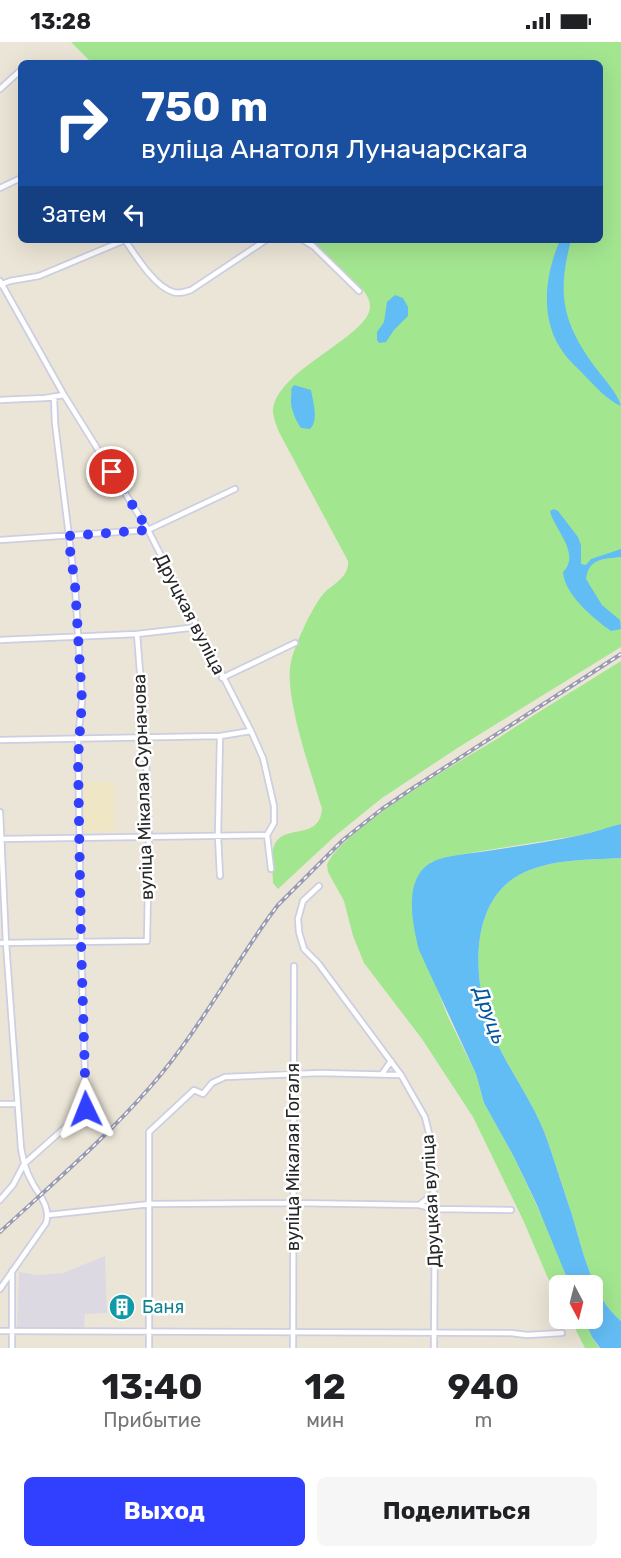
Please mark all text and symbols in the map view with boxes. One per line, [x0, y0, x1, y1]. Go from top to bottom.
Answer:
text: 13:28 [30, 8, 91, 35]
text: 750 m [141, 82, 268, 132]
icon: right [42, 84, 120, 162]
text: вуліца Анатоля Луначарскага [141, 133, 528, 165]
icon: left [118, 198, 151, 231]
text: Затем [42, 201, 106, 228]
pin [86, 446, 137, 497]
icon: arrive [95, 455, 128, 488]
street label: Друцкая вуліца [150, 550, 230, 678]
street label: вуліца Мікалая Сурначова [128, 674, 158, 900]
water label: Друць [468, 981, 511, 1047]
street label: вуліца Мікалая Гогаля [282, 1063, 304, 1251]
position arrow [54, 1077, 118, 1141]
street label: Друцкая вуліца [417, 1134, 445, 1268]
north arrow [549, 1275, 603, 1329]
map controls [549, 1275, 603, 1329]
building icon: Баня [107, 1292, 137, 1322]
place label: Баня [142, 1296, 184, 1318]
text: 13:40 [102, 1365, 203, 1408]
text: 12 [304, 1365, 346, 1408]
text: 940 [447, 1365, 519, 1408]
text: Прибытие [103, 1408, 201, 1432]
text: мин [306, 1408, 344, 1432]
text: m [474, 1408, 492, 1432]
button: Выход [24, 1477, 305, 1546]
button: Поделиться [317, 1477, 597, 1546]

